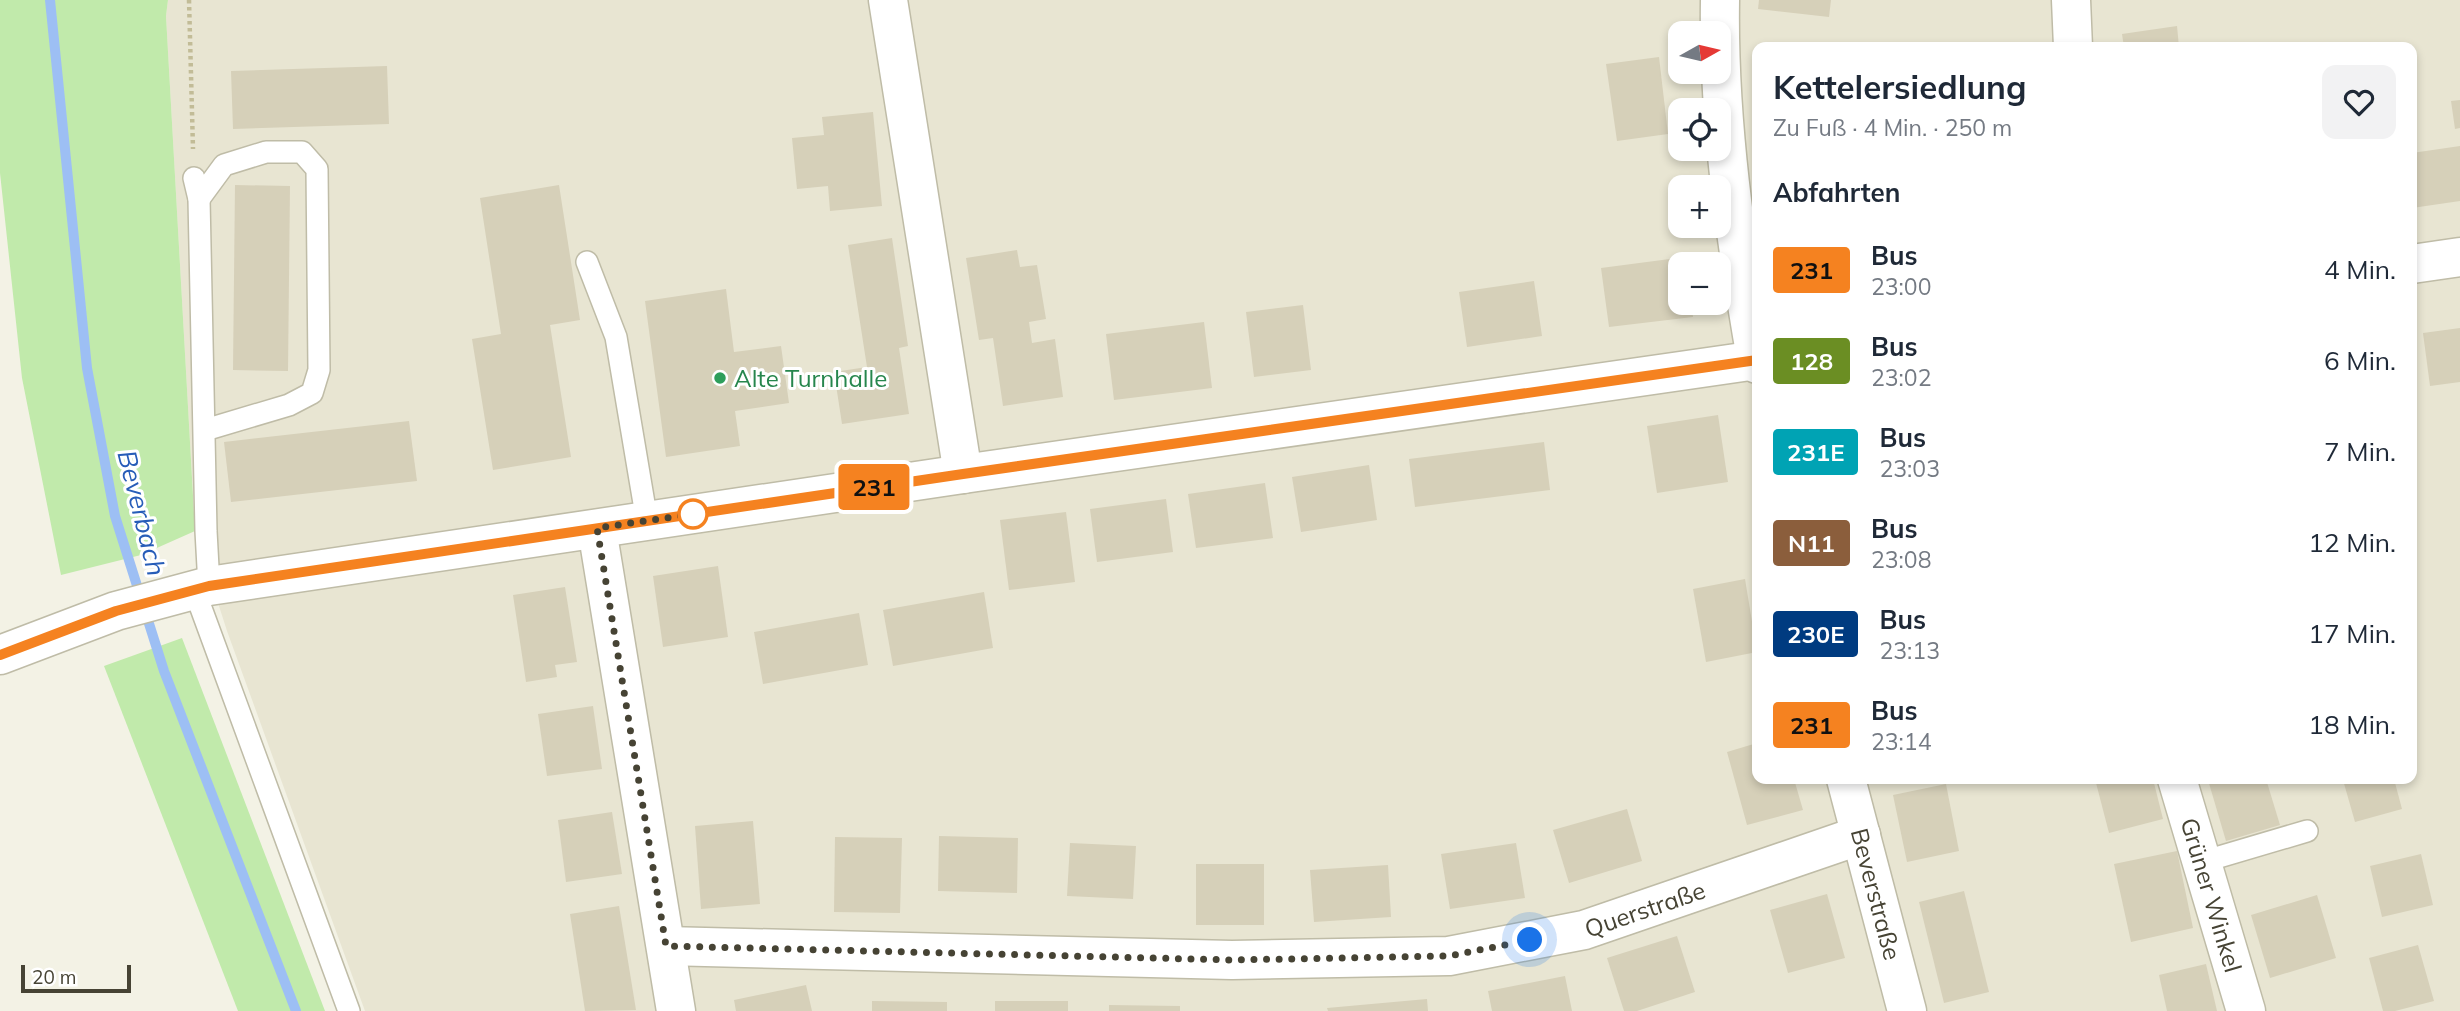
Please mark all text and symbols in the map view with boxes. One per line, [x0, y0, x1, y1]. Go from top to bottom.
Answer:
north arrow [1668, 21, 1731, 84]
map controls [1668, 21, 1731, 315]
button: heart [2322, 65, 2396, 139]
text: Kettelersiedlung [1773, 66, 2026, 107]
button: locate [1668, 98, 1731, 161]
text: Zu Fuß · 4 Min. · 250 m [1773, 113, 2012, 142]
button: + [1668, 175, 1731, 238]
text: Abfahrten [1773, 176, 1900, 209]
text: Bus [1871, 239, 1917, 272]
button: − [1668, 252, 1731, 315]
text: 4 Min. [2324, 253, 2396, 286]
text: 231 [1790, 255, 1833, 285]
text: 23:00 [1871, 272, 1931, 301]
text: Bus [1871, 330, 1917, 363]
text: 6 Min. [2324, 344, 2396, 377]
text: 128 [1790, 346, 1833, 376]
place label: Alte Turnhalle [734, 363, 887, 393]
text: 23:02 [1871, 363, 1931, 392]
marker: Alte Turnhalle [712, 370, 728, 386]
text: Bus [1879, 421, 1926, 454]
text: 7 Min. [2324, 435, 2396, 468]
text: 231E [1787, 437, 1844, 467]
water label: Beverbach [110, 447, 174, 579]
text: 23:03 [1879, 454, 1940, 483]
line badge: 231 [834, 464, 914, 510]
text: 231 [852, 472, 896, 502]
unlabelled marker [678, 499, 708, 529]
text: Bus [1871, 512, 1917, 545]
text: 12 Min. [2308, 526, 2396, 559]
text: N11 [1788, 528, 1835, 558]
text: 23:08 [1871, 545, 1931, 574]
text: Bus [1879, 603, 1926, 636]
text: 17 Min. [2308, 617, 2396, 650]
text: 230E [1787, 619, 1844, 649]
text: 23:13 [1879, 636, 1940, 665]
text: Bus [1871, 694, 1917, 727]
text: 18 Min. [2308, 708, 2396, 741]
text: 231 [1790, 710, 1833, 740]
text: 23:14 [1871, 727, 1931, 756]
street label: Grüner Winkel [2174, 814, 2249, 976]
street label: Beverstraße [1845, 825, 1908, 963]
street label: Querstraße [1581, 875, 1709, 944]
your location [1512, 922, 1547, 957]
scale bar [21, 962, 131, 994]
text: 20 m [32, 965, 76, 989]

